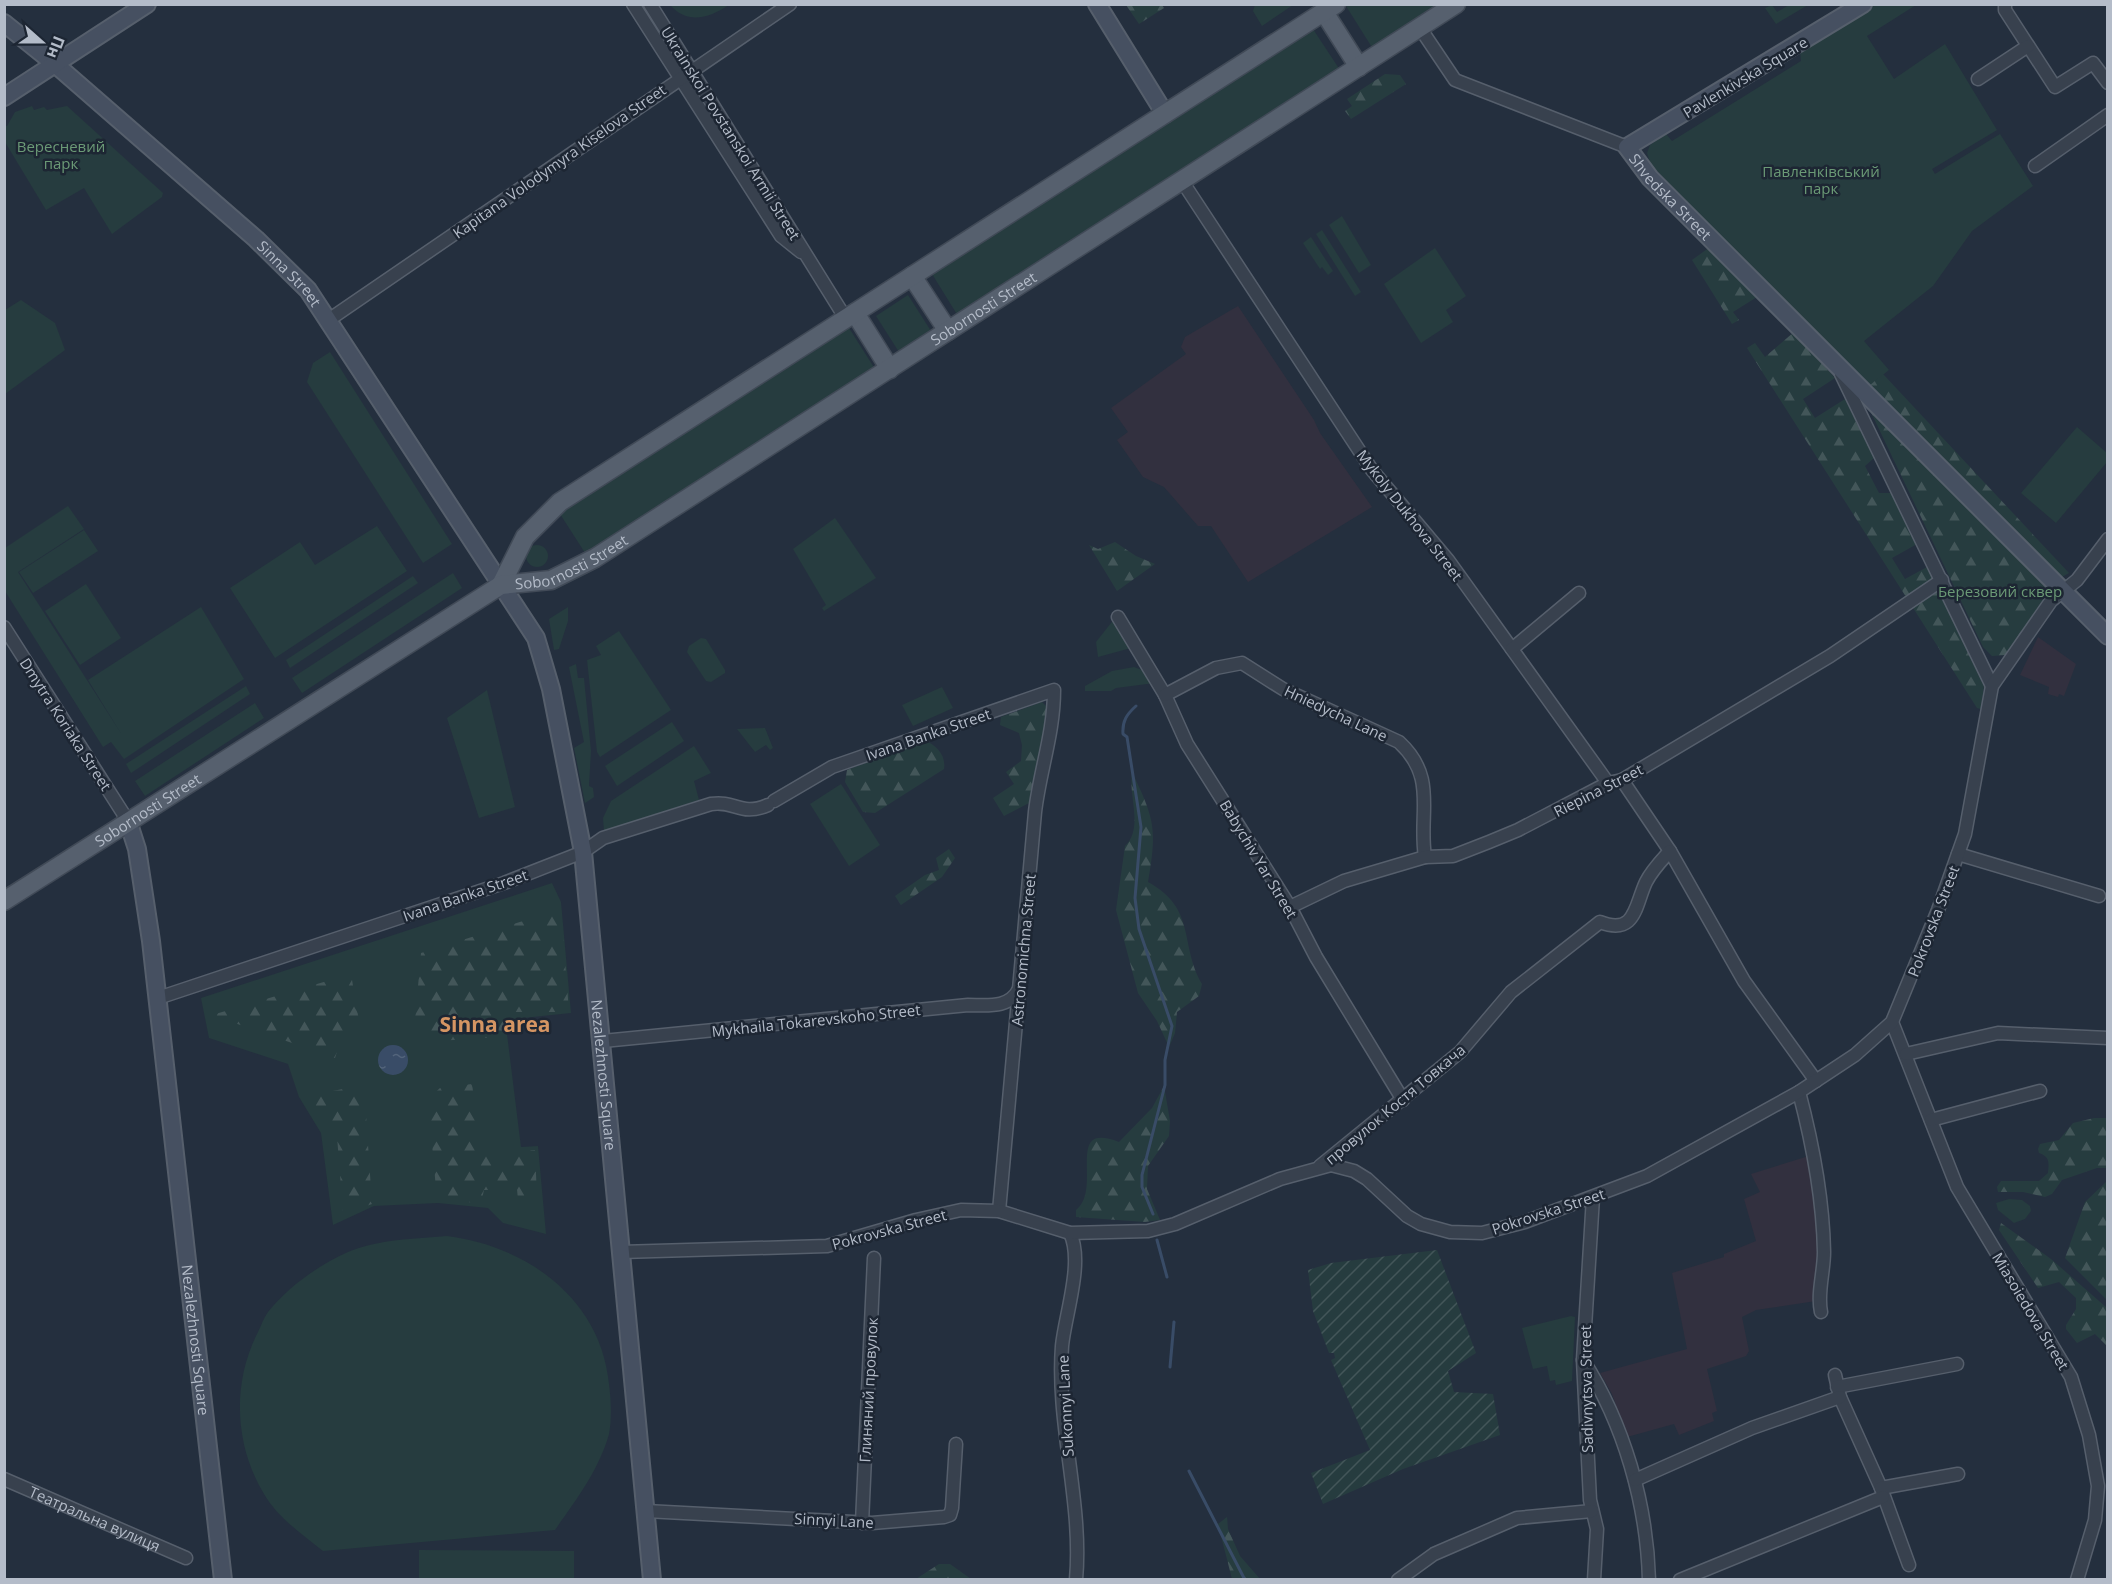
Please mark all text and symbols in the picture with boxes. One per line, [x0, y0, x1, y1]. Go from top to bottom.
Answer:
north arrow [12, 12, 72, 72]
street label: Ukrainskoi Povstanskoi Armii Street [657, 22, 805, 244]
street label: Pavlenkivska Square [1679, 32, 1811, 122]
text: Пн [42, 33, 70, 62]
street label: Kapitana Volodymyra Kiselova Street [448, 79, 670, 243]
park label: Вересневий парк [17, 136, 105, 173]
street label: Shvedska Street [1625, 149, 1716, 244]
park label: Павленківський парк [1762, 161, 1880, 198]
street label: Sinna Street [253, 236, 326, 310]
street label: Sobornosti Street [926, 267, 1040, 350]
street label: Mykoly Dukhova Street [1353, 445, 1467, 585]
street label: Sobornosti Street [514, 530, 631, 594]
park label: Березовий сквер [1938, 581, 2062, 601]
street label: Dmytra Koriaka Street [16, 654, 116, 794]
street label: Hniedycha Lane [1281, 680, 1391, 746]
street label: Ivana Banka Street [863, 703, 993, 765]
street label: Riepina Street [1550, 759, 1646, 821]
street label: Sobornosti Street [91, 769, 204, 851]
street label: Babychiv Yar Street [1216, 796, 1302, 922]
street label: Pokrovska Street [1903, 862, 1963, 980]
street label: Ivana Banka Street [400, 864, 530, 926]
street label: Astronomichna Street [1006, 873, 1040, 1027]
street label: Nezalezhnosti Square [587, 999, 621, 1151]
street label: Mykhaila Tokarevskoho Street [711, 999, 921, 1041]
district label: Sinna area [439, 1010, 551, 1038]
street label: провулок Костя Товкача [1321, 1039, 1469, 1169]
street label: Pokrovska Street [1489, 1183, 1607, 1239]
street label: Pokrovska Street [830, 1204, 948, 1254]
street label: Miasoiedova Street [1988, 1248, 2074, 1374]
street label: Nezalezhnosti Square [178, 1264, 214, 1416]
street label: Глиняний провулок [854, 1317, 882, 1463]
street label: Sadivnytsva Street [1575, 1325, 1597, 1453]
street label: Sukonnyi Lane [1052, 1355, 1078, 1457]
street label: Театральна вулиця [26, 1481, 163, 1556]
street label: Sinnyi Lane [794, 1508, 874, 1532]

